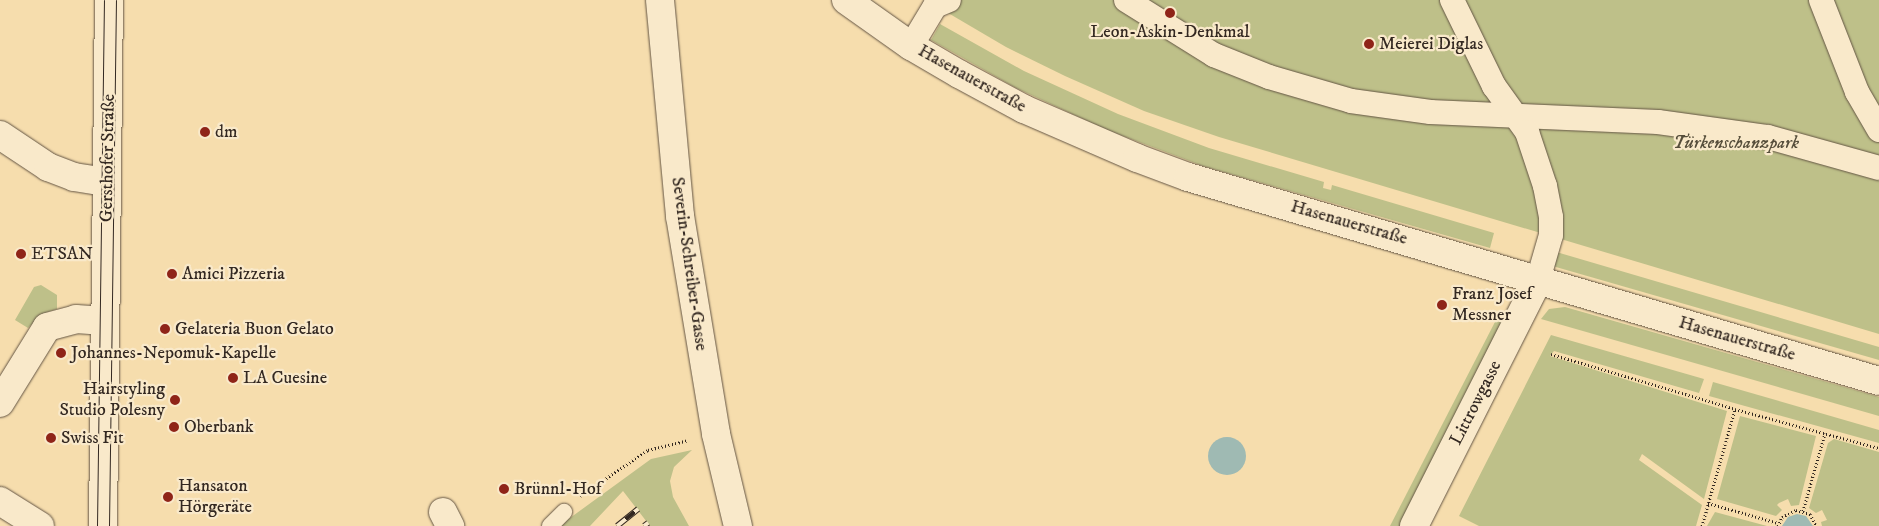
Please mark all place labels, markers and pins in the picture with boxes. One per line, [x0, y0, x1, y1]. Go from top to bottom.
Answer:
marker: Leon-Askin-Denkmal [1164, 7, 1176, 19]
place label: Leon-Askin-Denkmal [1090, 21, 1250, 43]
place label: Meierei Diglas [1379, 33, 1483, 55]
marker: Meierei Diglas [1363, 38, 1375, 50]
place label: dm [215, 121, 238, 143]
marker: dm [199, 126, 211, 138]
place label: ETSAN [31, 243, 93, 265]
marker: ETSAN [15, 248, 27, 260]
place label: Amici Pizzeria [182, 263, 285, 285]
marker: Amici Pizzeria [166, 268, 178, 280]
place label: Franz Josef Messner [1452, 284, 1532, 326]
marker: Franz Josef Messner [1436, 299, 1448, 311]
place label: Gelateria Buon Gelato [175, 318, 334, 340]
marker: Gelateria Buon Gelato [159, 323, 171, 335]
place label: Johannes-Nepomuk-Kapelle [71, 342, 276, 364]
marker: Johannes-Nepomuk-Kapelle [55, 347, 67, 359]
place label: LA Cuesine [243, 367, 327, 389]
marker: LA Cuesine [227, 372, 239, 384]
place label: Hairstyling Studio Polesny [59, 379, 165, 422]
marker: Hairstyling Studio Polesny [169, 394, 181, 406]
place label: Oberbank [184, 416, 254, 438]
marker: Oberbank [168, 421, 180, 433]
place label: Swiss Fit [61, 427, 124, 449]
marker: Swiss Fit [45, 432, 57, 444]
place label: Hansaton Hörgeräte [178, 476, 252, 518]
place label: Brünnl-Hof [514, 478, 601, 500]
marker: Brünnl-Hof [498, 483, 510, 495]
marker: Hansaton Hörgeräte [162, 491, 174, 503]

